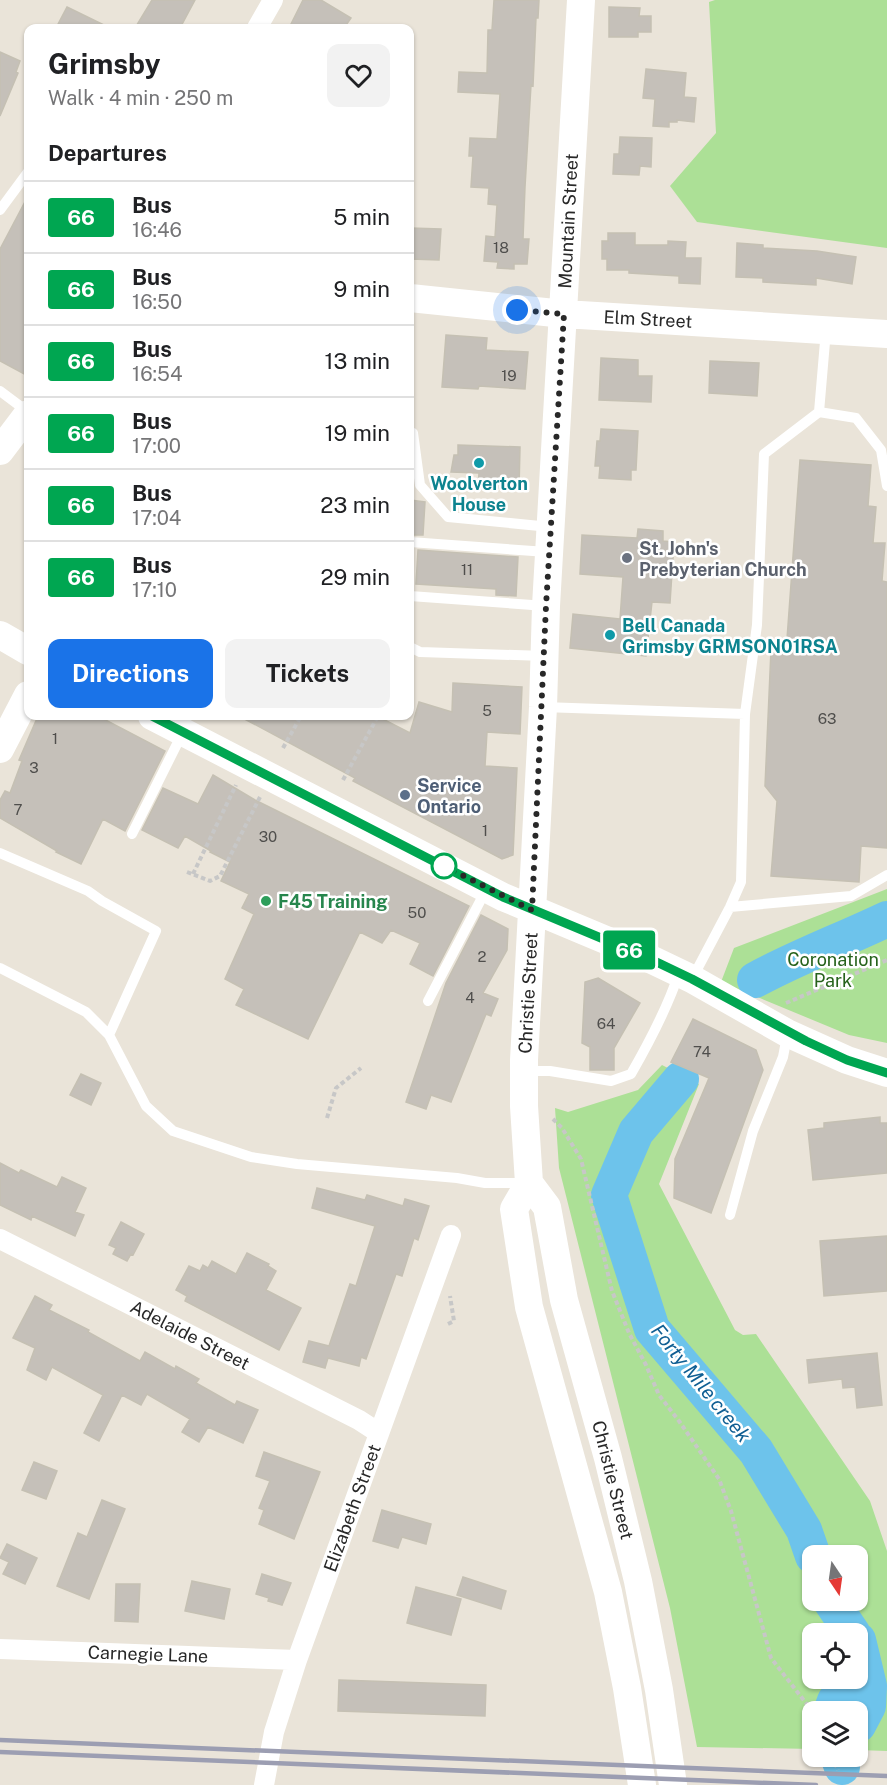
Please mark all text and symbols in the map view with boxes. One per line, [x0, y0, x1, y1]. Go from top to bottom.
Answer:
button: heart [327, 44, 390, 107]
text: Grimsby [48, 47, 160, 80]
text: Walk · 4 min · 250 m [48, 86, 233, 110]
text: Departures [48, 140, 167, 166]
street label: Mountain Street [554, 153, 582, 289]
text: Bus [132, 192, 172, 218]
text: 5 min [333, 204, 390, 230]
text: 66 [67, 205, 95, 230]
text: 16:46 [132, 218, 182, 242]
house number: 18 [493, 239, 509, 256]
text: Bus [132, 264, 172, 290]
text: 9 min [334, 276, 390, 302]
text: 66 [67, 277, 95, 302]
text: 16:50 [132, 290, 182, 314]
your location [502, 295, 532, 325]
street label: Elm Street [603, 306, 693, 332]
text: Bus [132, 336, 172, 362]
text: 13 min [325, 348, 390, 374]
text: 66 [67, 349, 95, 374]
text: 16:54 [132, 362, 182, 386]
house number: 19 [501, 367, 517, 384]
text: Bus [132, 408, 172, 434]
text: 19 min [325, 420, 390, 446]
text: 66 [67, 421, 95, 446]
text: 17:00 [132, 434, 181, 458]
marker: Woolverton House [472, 456, 486, 470]
place label: Woolverton House [430, 473, 528, 515]
text: Bus [132, 480, 172, 506]
text: 23 min [320, 492, 390, 518]
text: 66 [67, 493, 95, 518]
text: 17:04 [132, 506, 181, 530]
place label: St. John's Prebyterian Church [639, 538, 807, 580]
marker: St. John's Prebyterian Church [620, 551, 634, 565]
text: Bus [132, 552, 172, 578]
house number: 11 [461, 561, 473, 578]
text: 29 min [320, 564, 390, 590]
text: 66 [67, 565, 95, 590]
text: 17:10 [132, 578, 177, 602]
place label: Bell Canada Grimsby GRMSON01RSA [622, 615, 838, 657]
marker: Bell Canada Grimsby GRMSON01RSA [603, 628, 617, 642]
button: Directions [48, 639, 213, 708]
button: Tickets [225, 639, 390, 708]
house number: 5 [482, 702, 492, 719]
house number: 63 [818, 710, 836, 727]
house number: 1 [52, 730, 58, 747]
house number: 3 [29, 759, 39, 776]
place label: Service Ontario [417, 775, 482, 817]
marker: Service Ontario [398, 788, 412, 802]
house number: 7 [13, 801, 23, 818]
house number: 1 [482, 822, 488, 839]
house number: 30 [259, 828, 277, 845]
unlabelled marker [431, 853, 457, 879]
place label: F45 Training [278, 891, 387, 912]
marker: F45 Training [259, 894, 273, 908]
house number: 50 [408, 904, 426, 921]
line badge: 66 [602, 930, 656, 970]
street label: Christie Street [514, 932, 542, 1054]
text: 66 [615, 938, 643, 963]
house number: 2 [478, 948, 487, 965]
park label: Coronation Park [787, 949, 879, 991]
house number: 4 [465, 989, 475, 1006]
house number: 64 [597, 1015, 615, 1032]
house number: 74 [693, 1043, 711, 1060]
street label: Adelaide Street [127, 1296, 253, 1374]
water label: Forty Mile creek [646, 1319, 756, 1447]
street label: Christie Street [588, 1418, 638, 1542]
street label: Elizabeth Street [319, 1441, 385, 1575]
north arrow [802, 1545, 868, 1611]
map controls [802, 1545, 868, 1767]
button: locate [802, 1623, 868, 1689]
street label: Carnegie Lane [87, 1641, 209, 1667]
button: layers [802, 1701, 868, 1767]

